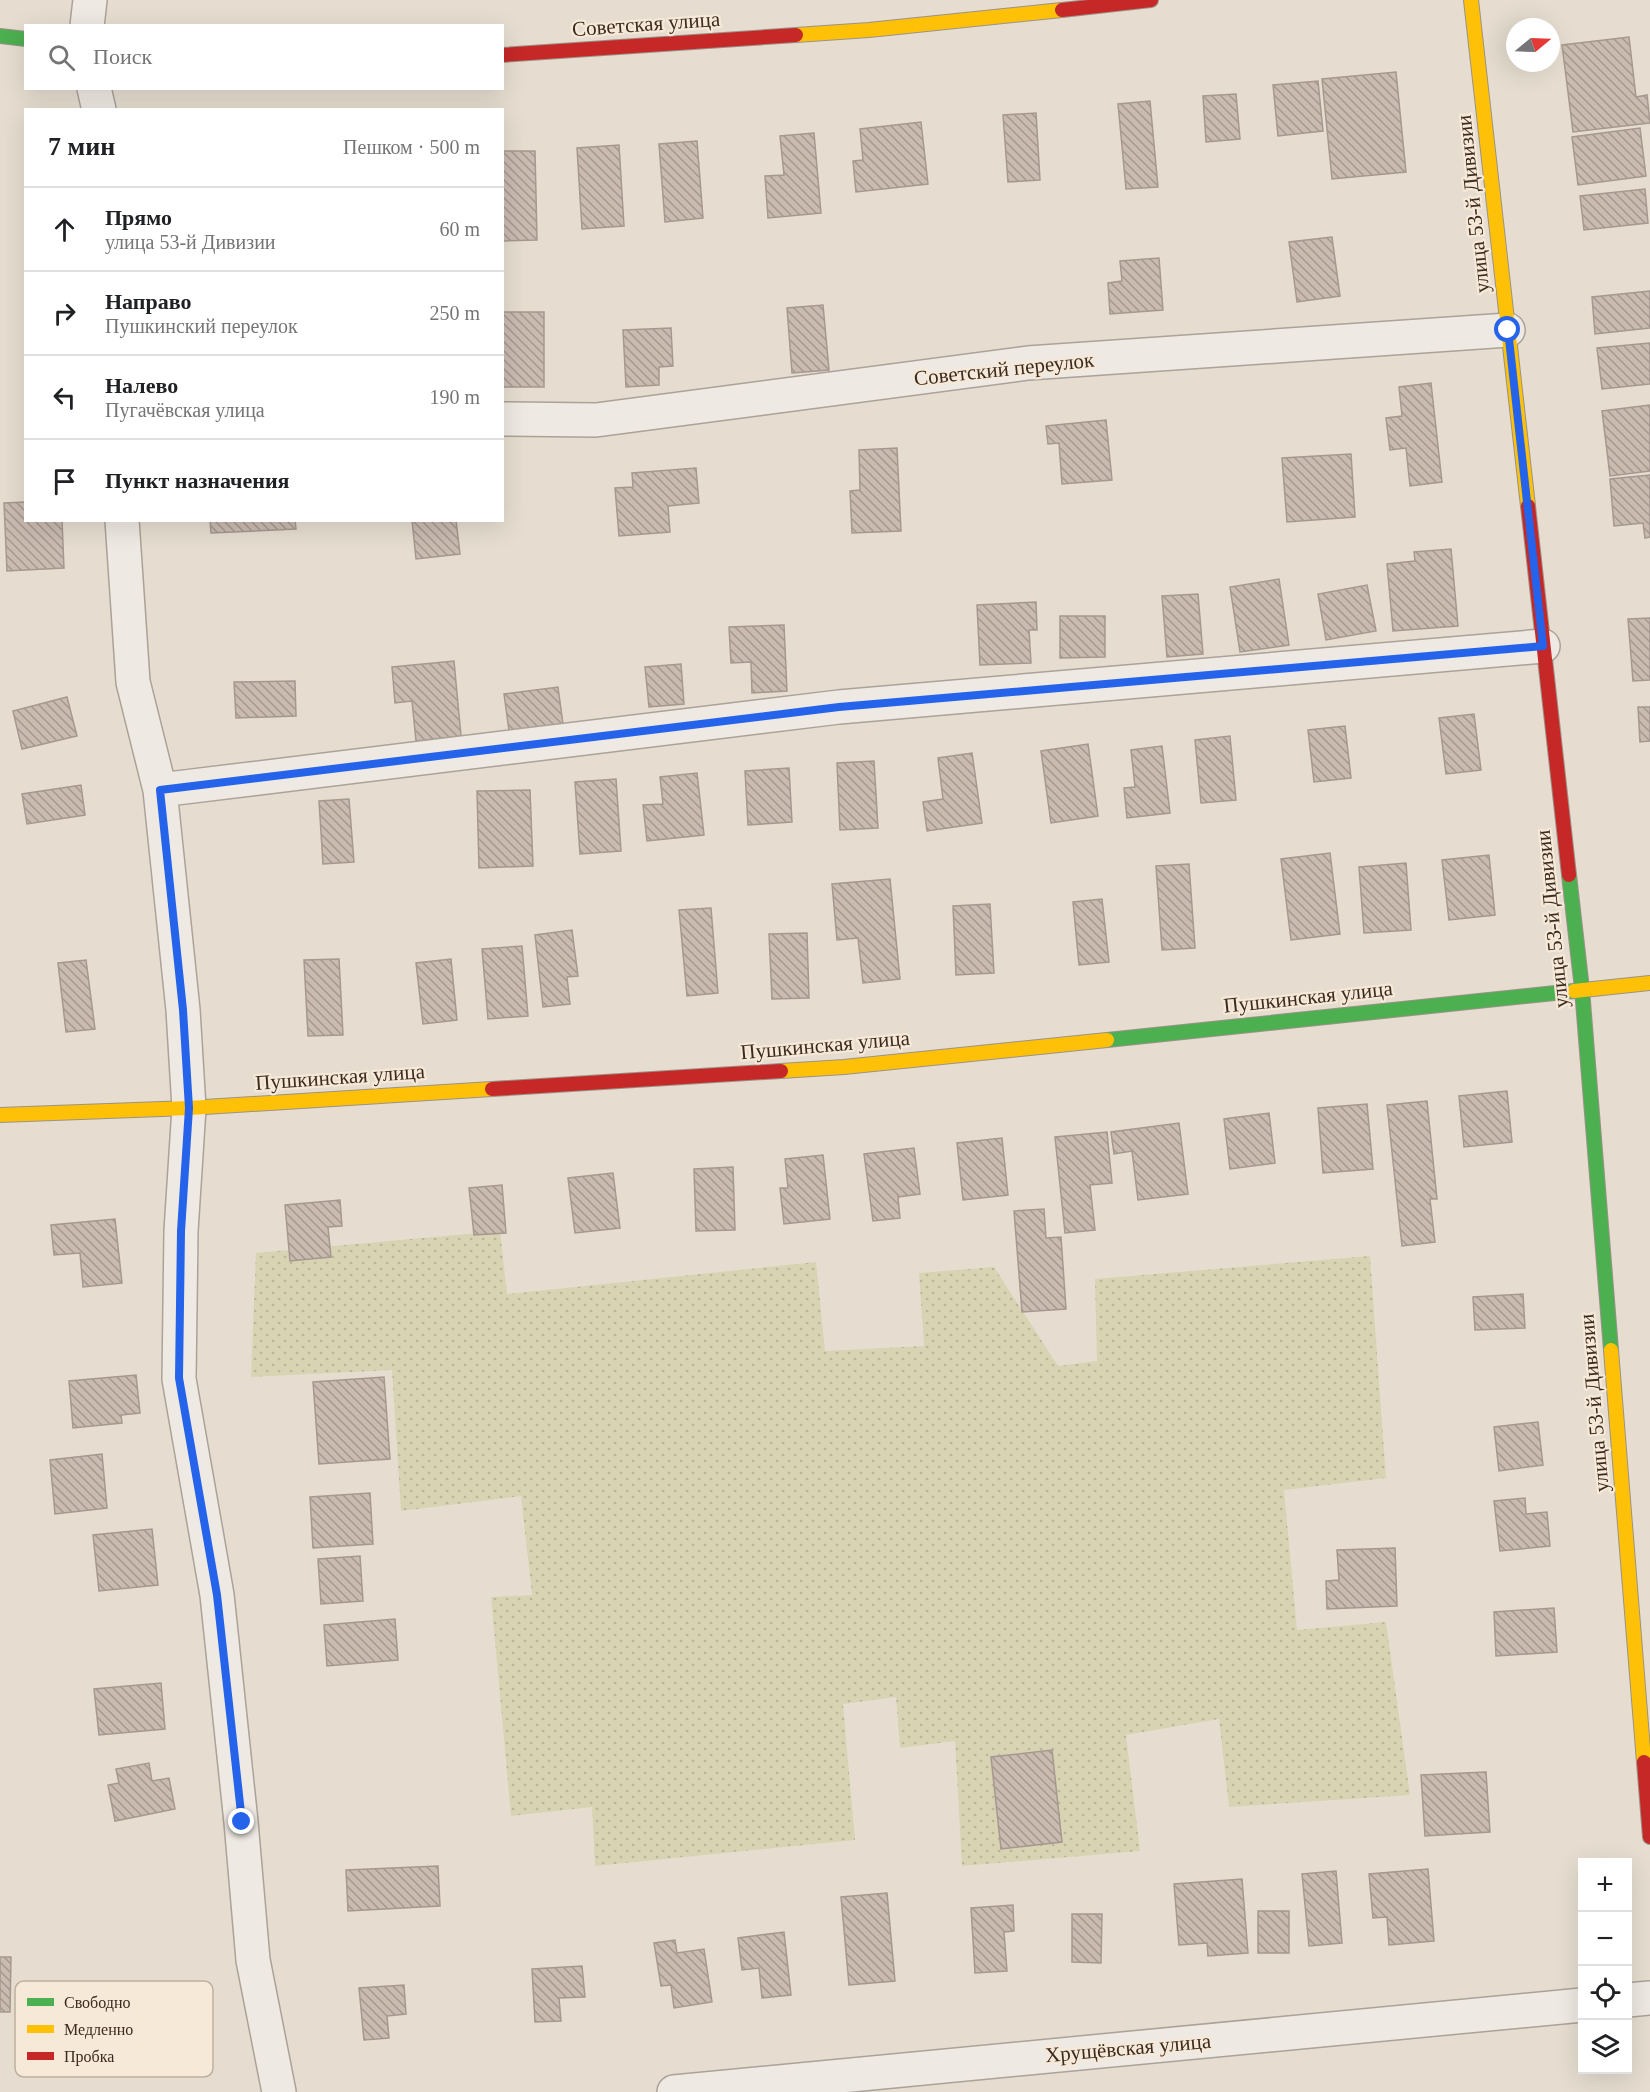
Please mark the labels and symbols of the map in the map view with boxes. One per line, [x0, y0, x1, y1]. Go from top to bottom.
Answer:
street label: Советская улица [571, 7, 722, 41]
north arrow [1506, 18, 1560, 72]
street label: улица 53-й Дивизии [1452, 114, 1494, 294]
route start [1494, 316, 1520, 342]
street label: Советский переулок [913, 348, 1096, 390]
street label: улица 53-й Дивизии [1531, 829, 1573, 1009]
street label: Пушкинская улица [1222, 976, 1394, 1018]
street label: Пушкинская улица [739, 1026, 911, 1064]
street label: Пушкинская улица [254, 1059, 426, 1095]
street label: улица 53-й Дивизии [1574, 1313, 1614, 1493]
route end [228, 1808, 254, 1834]
legend [15, 1981, 213, 2077]
text: Свободно [64, 1994, 131, 2012]
text: Медленно [64, 2021, 133, 2039]
street label: Хрущёвская улица [1044, 2029, 1213, 2067]
text: Пробка [64, 2048, 114, 2066]

